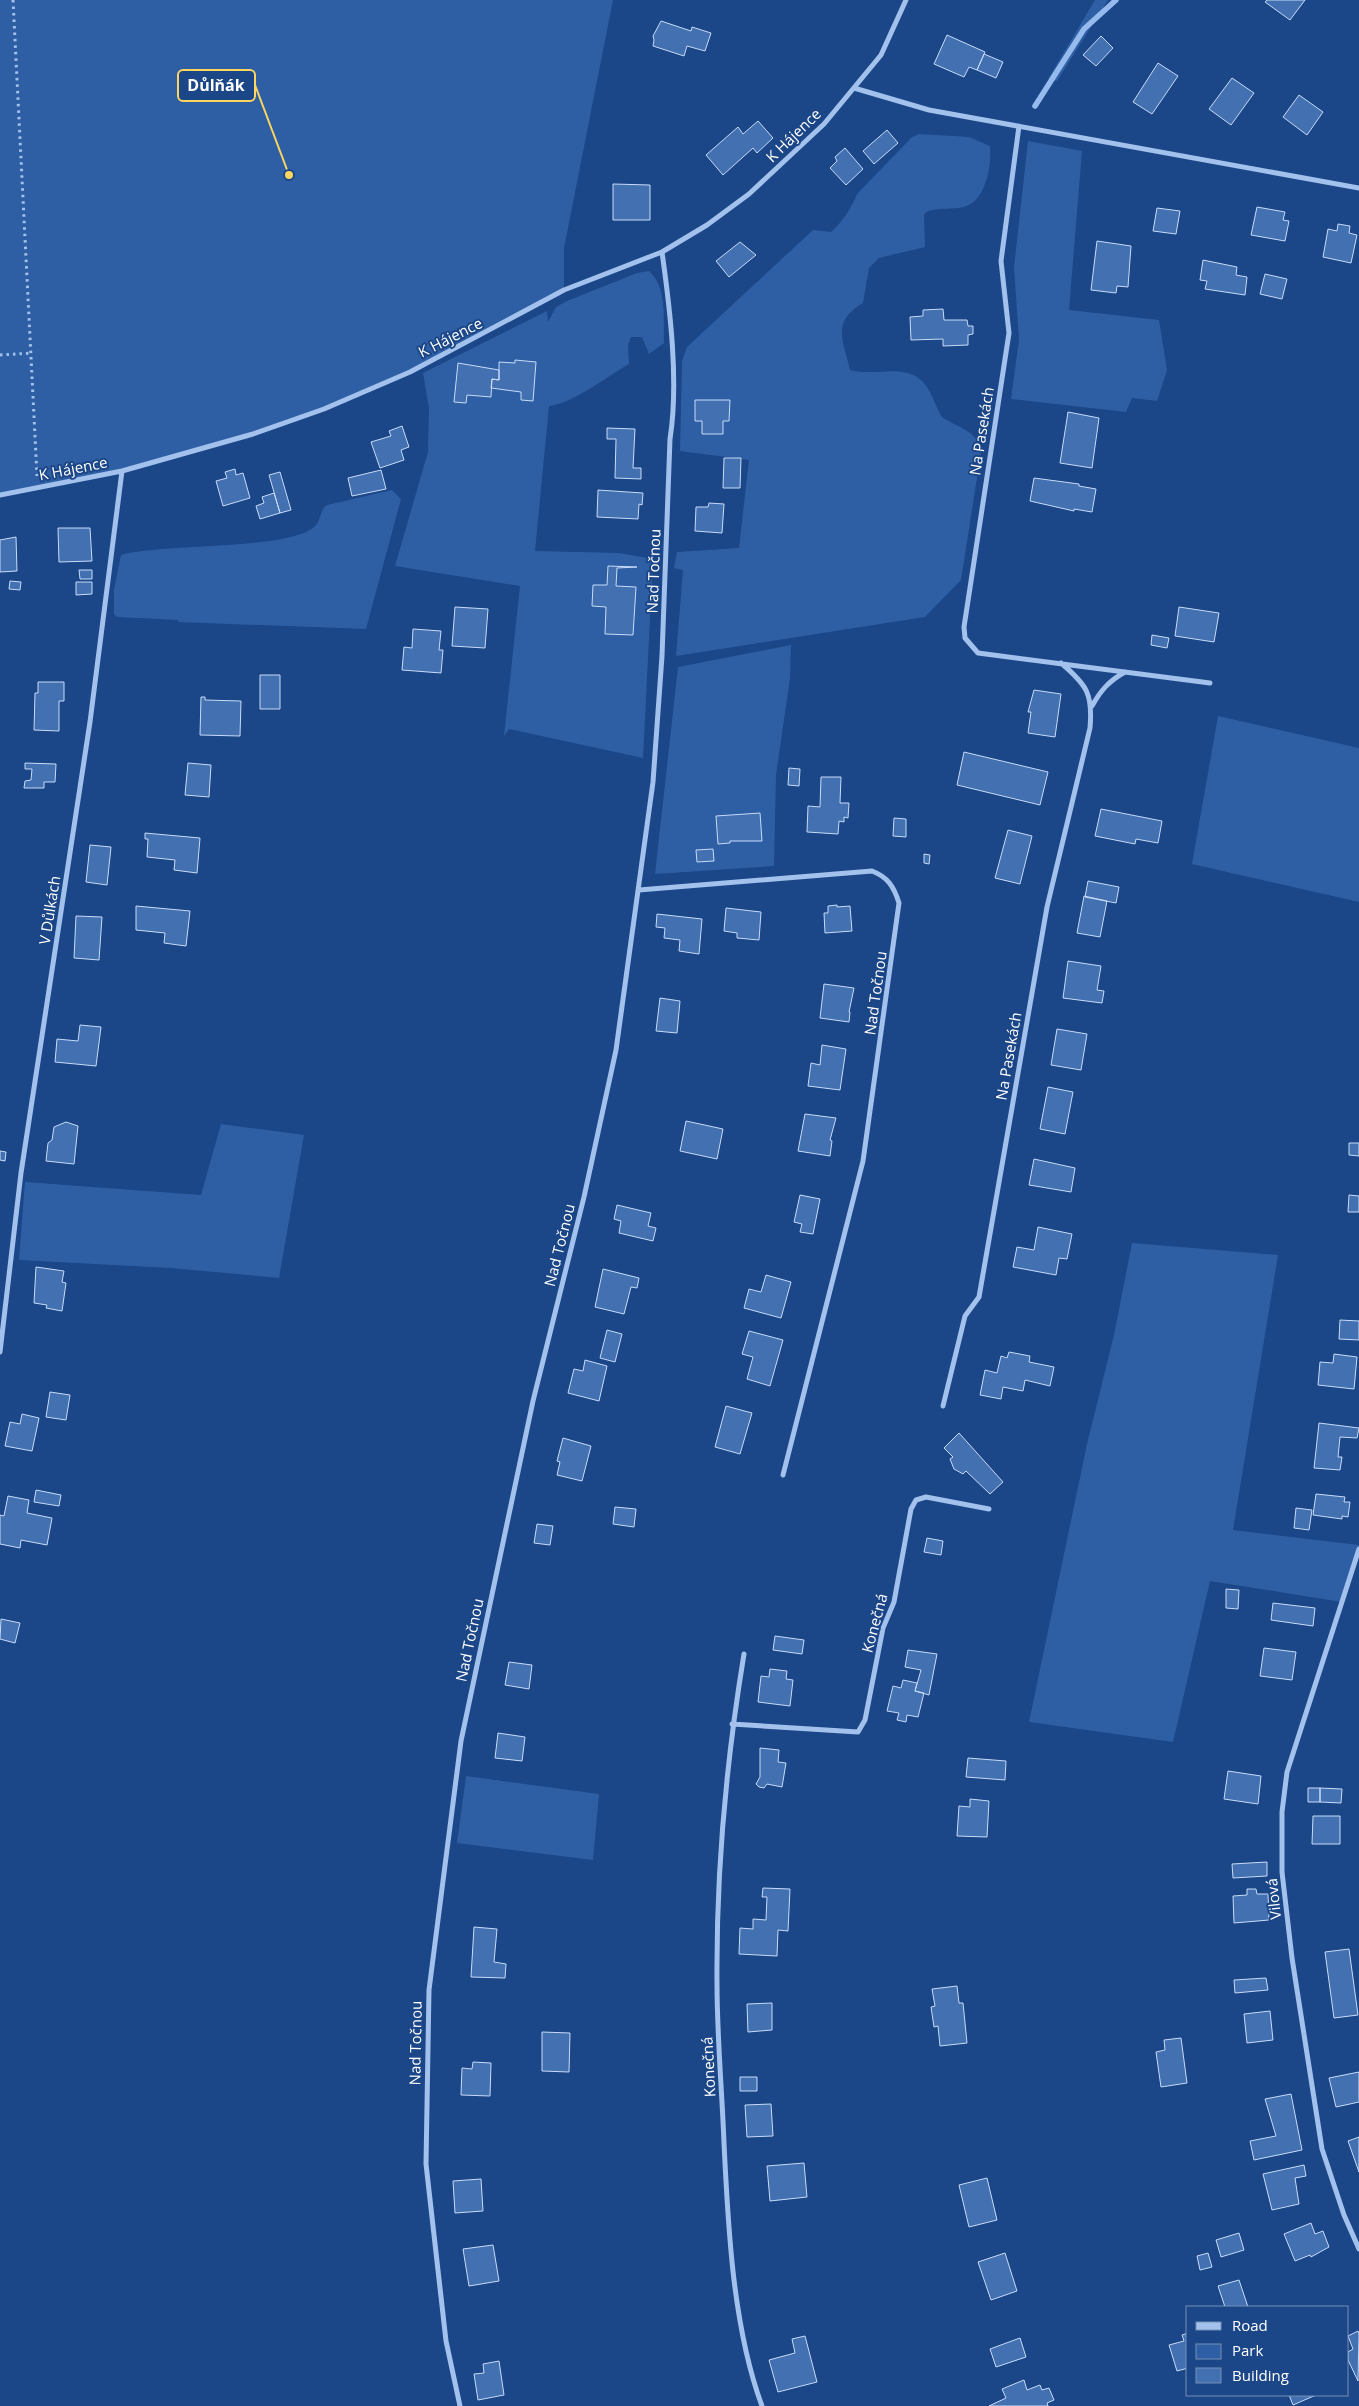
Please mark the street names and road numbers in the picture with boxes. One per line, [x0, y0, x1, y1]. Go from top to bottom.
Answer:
street label: K Hájence [761, 104, 825, 166]
street label: K Hájence [414, 312, 486, 362]
street label: Na Pasekách [964, 385, 998, 477]
street label: K Hájence [37, 452, 109, 484]
street label: Nad Točnou [642, 528, 664, 614]
street label: V Důlkách [34, 874, 64, 946]
street label: Nad Točnou [859, 950, 891, 1036]
street label: Na Pasekách [990, 1010, 1026, 1102]
street label: Nad Točnou [539, 1202, 579, 1288]
street label: Konečná [857, 1591, 891, 1655]
street label: Nad Točnou [450, 1597, 488, 1683]
street label: Vilová [1261, 1877, 1285, 1921]
street label: Nad Točnou [404, 2001, 426, 2085]
street label: Konečná [696, 2036, 720, 2098]

